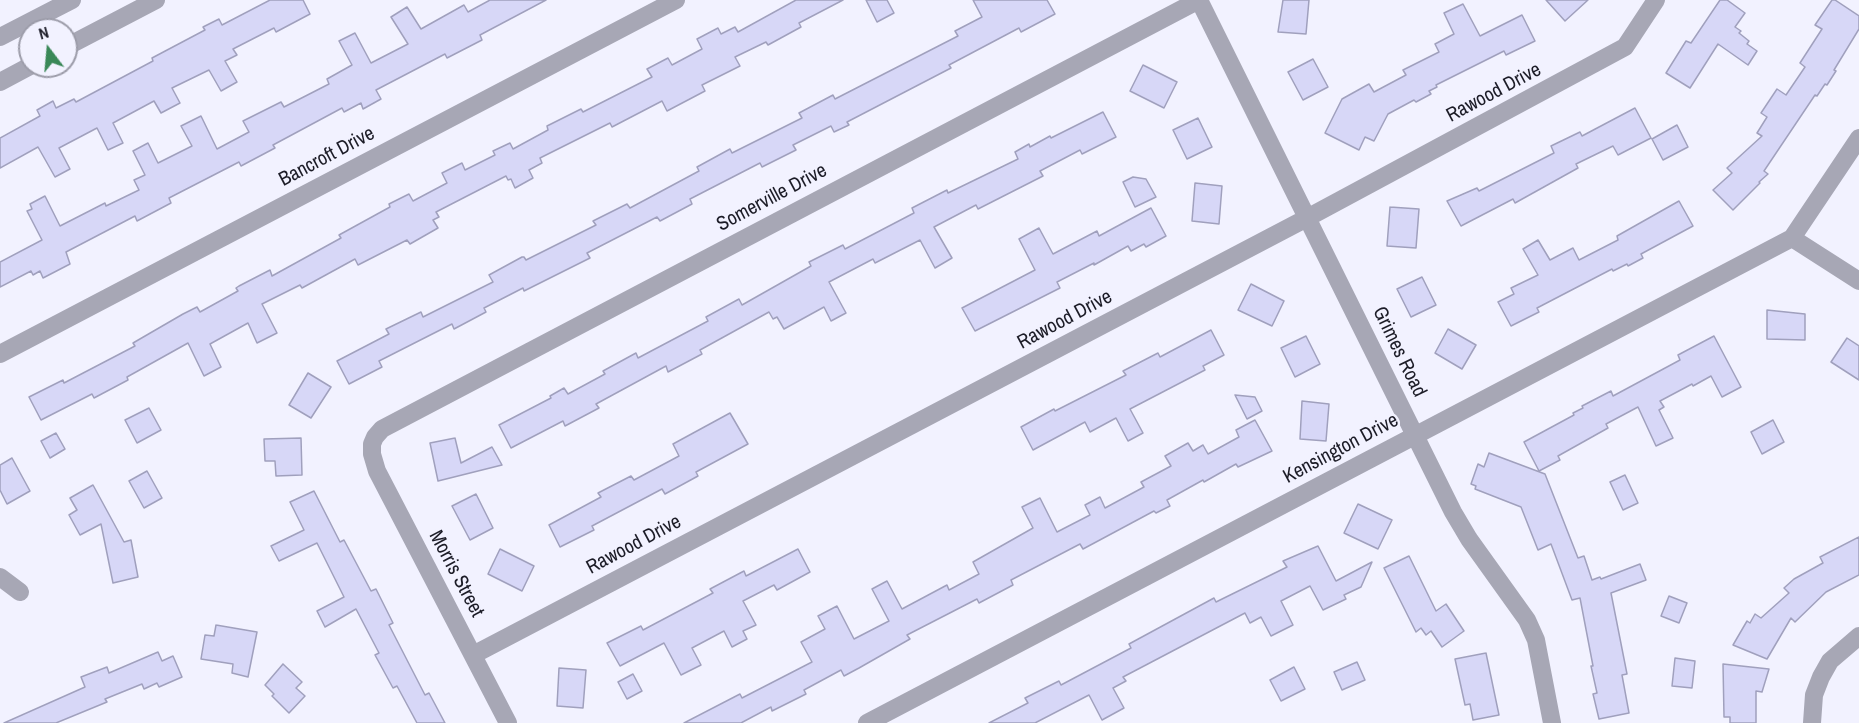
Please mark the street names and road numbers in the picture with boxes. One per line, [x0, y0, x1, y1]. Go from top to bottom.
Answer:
street label: Rawood Drive [1442, 58, 1546, 128]
street label: Bancroft Drive [275, 122, 379, 192]
street label: Somerville Drive [713, 159, 831, 237]
street label: Rawood Drive [1013, 285, 1117, 355]
street label: Grimes Road [1367, 303, 1431, 401]
street label: Kensington Drive [1279, 409, 1403, 489]
street label: Rawood Drive [582, 510, 686, 580]
street label: Morris Street [423, 527, 489, 621]

